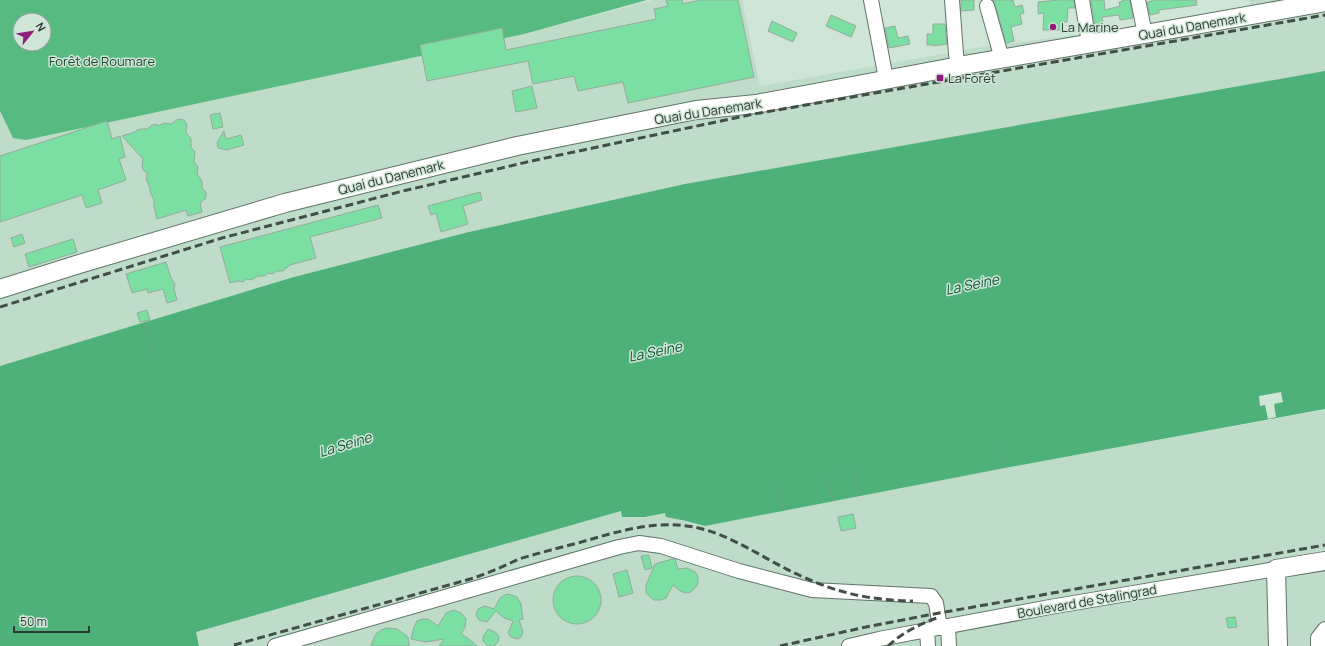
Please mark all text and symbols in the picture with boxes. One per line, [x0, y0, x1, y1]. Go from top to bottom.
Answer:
street label: Quai du Danemark [1137, 8, 1247, 44]
north arrow [12, 12, 52, 52]
place label: La Marine [1061, 18, 1119, 36]
text: N [33, 20, 50, 34]
marker: La Marine [1048, 22, 1058, 32]
park label: Forêt de Roumare [49, 52, 155, 70]
place label: La Forêt [948, 69, 996, 87]
marker: La Forêt [935, 73, 945, 83]
street label: Quai du Danemark [653, 94, 763, 128]
street label: Quai du Danemark [336, 155, 446, 199]
water label: La Seine [943, 269, 1001, 299]
water label: La Seine [626, 336, 684, 366]
water label: La Seine [316, 427, 374, 461]
street label: Boulevard de Stalingrad [1016, 580, 1158, 622]
scale bar [14, 608, 89, 634]
text: 50 m [20, 613, 47, 630]

